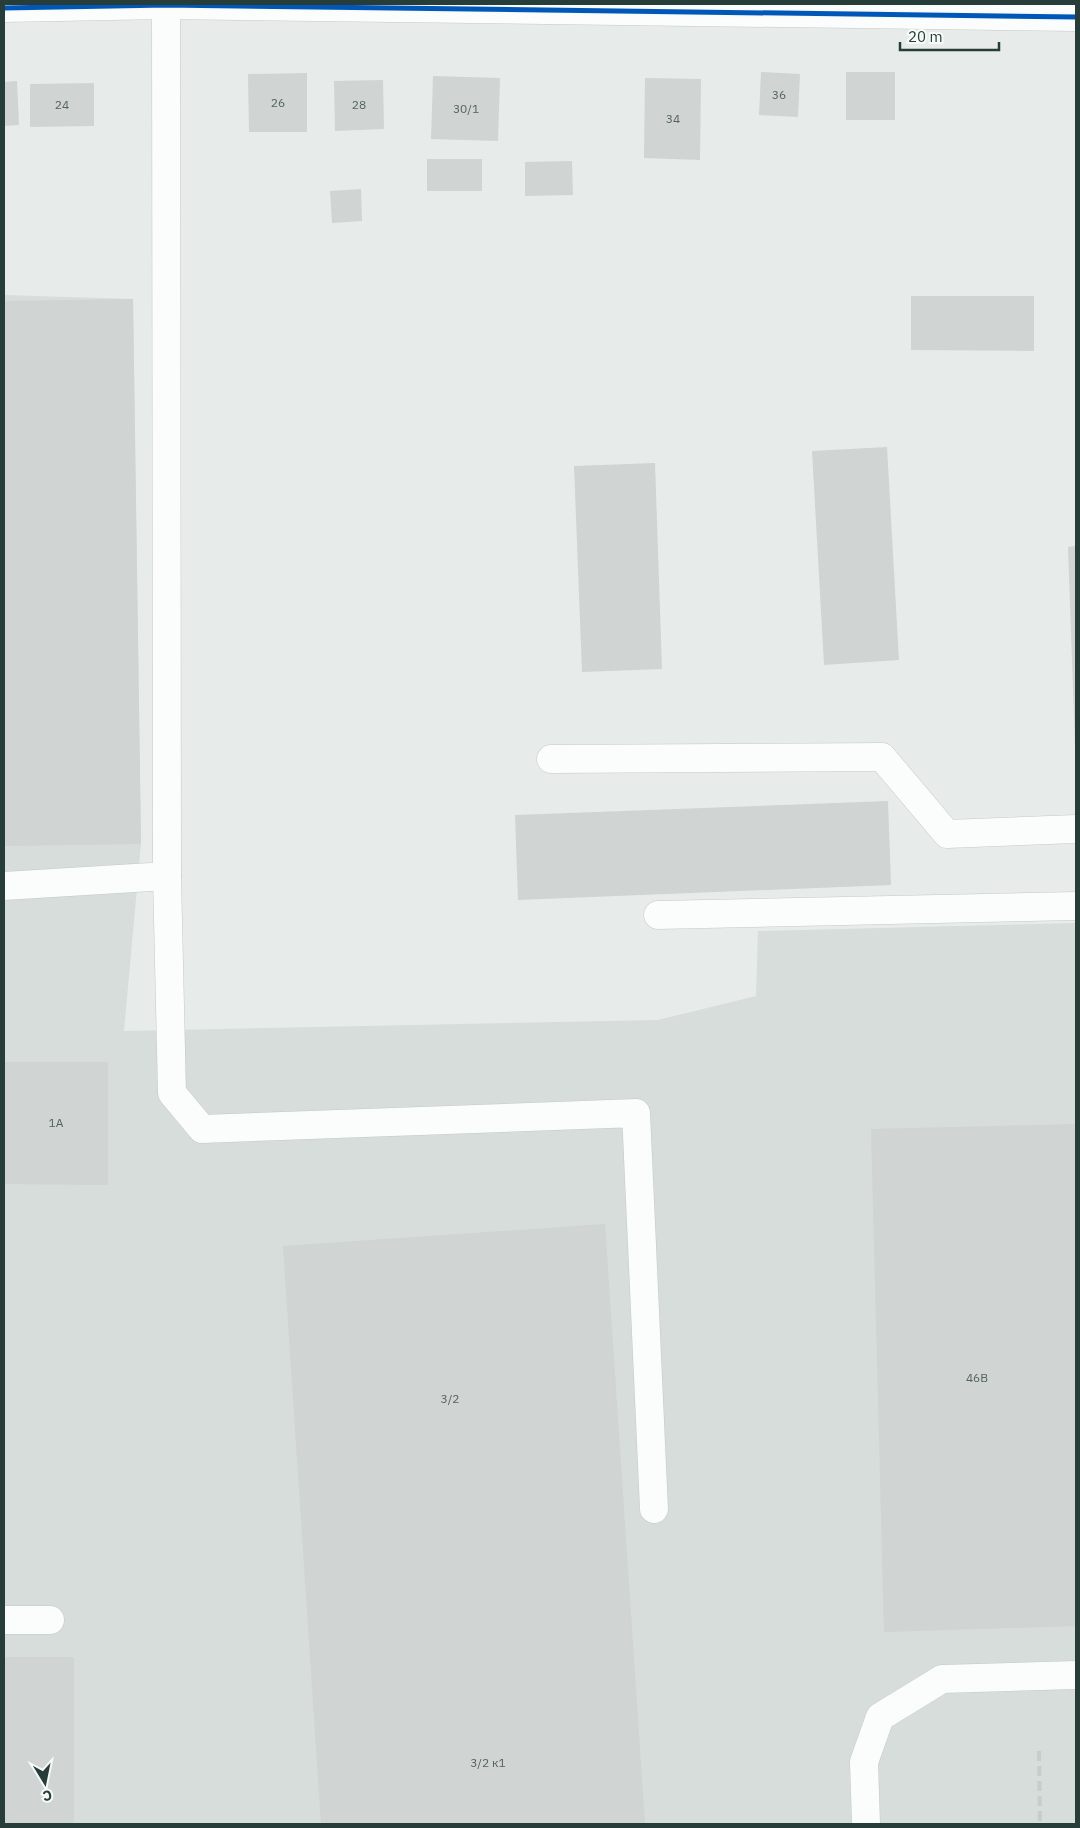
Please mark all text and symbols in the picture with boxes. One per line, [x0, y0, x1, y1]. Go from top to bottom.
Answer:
scale bar [900, 20, 999, 52]
text: 20 m [908, 27, 943, 46]
house number: 36 [772, 87, 786, 102]
house number: 26 [271, 95, 285, 110]
house number: 24 [55, 97, 69, 112]
house number: 28 [352, 97, 366, 112]
house number: 30/1 [453, 101, 479, 116]
house number: 34 [666, 111, 680, 126]
house number: 1А [49, 1115, 64, 1130]
house number: 46В [966, 1370, 988, 1385]
house number: 3/2 [441, 1391, 460, 1406]
house number: 3/2 к1 [470, 1755, 506, 1770]
north arrow [20, 1758, 70, 1808]
text: С [41, 1786, 53, 1805]

